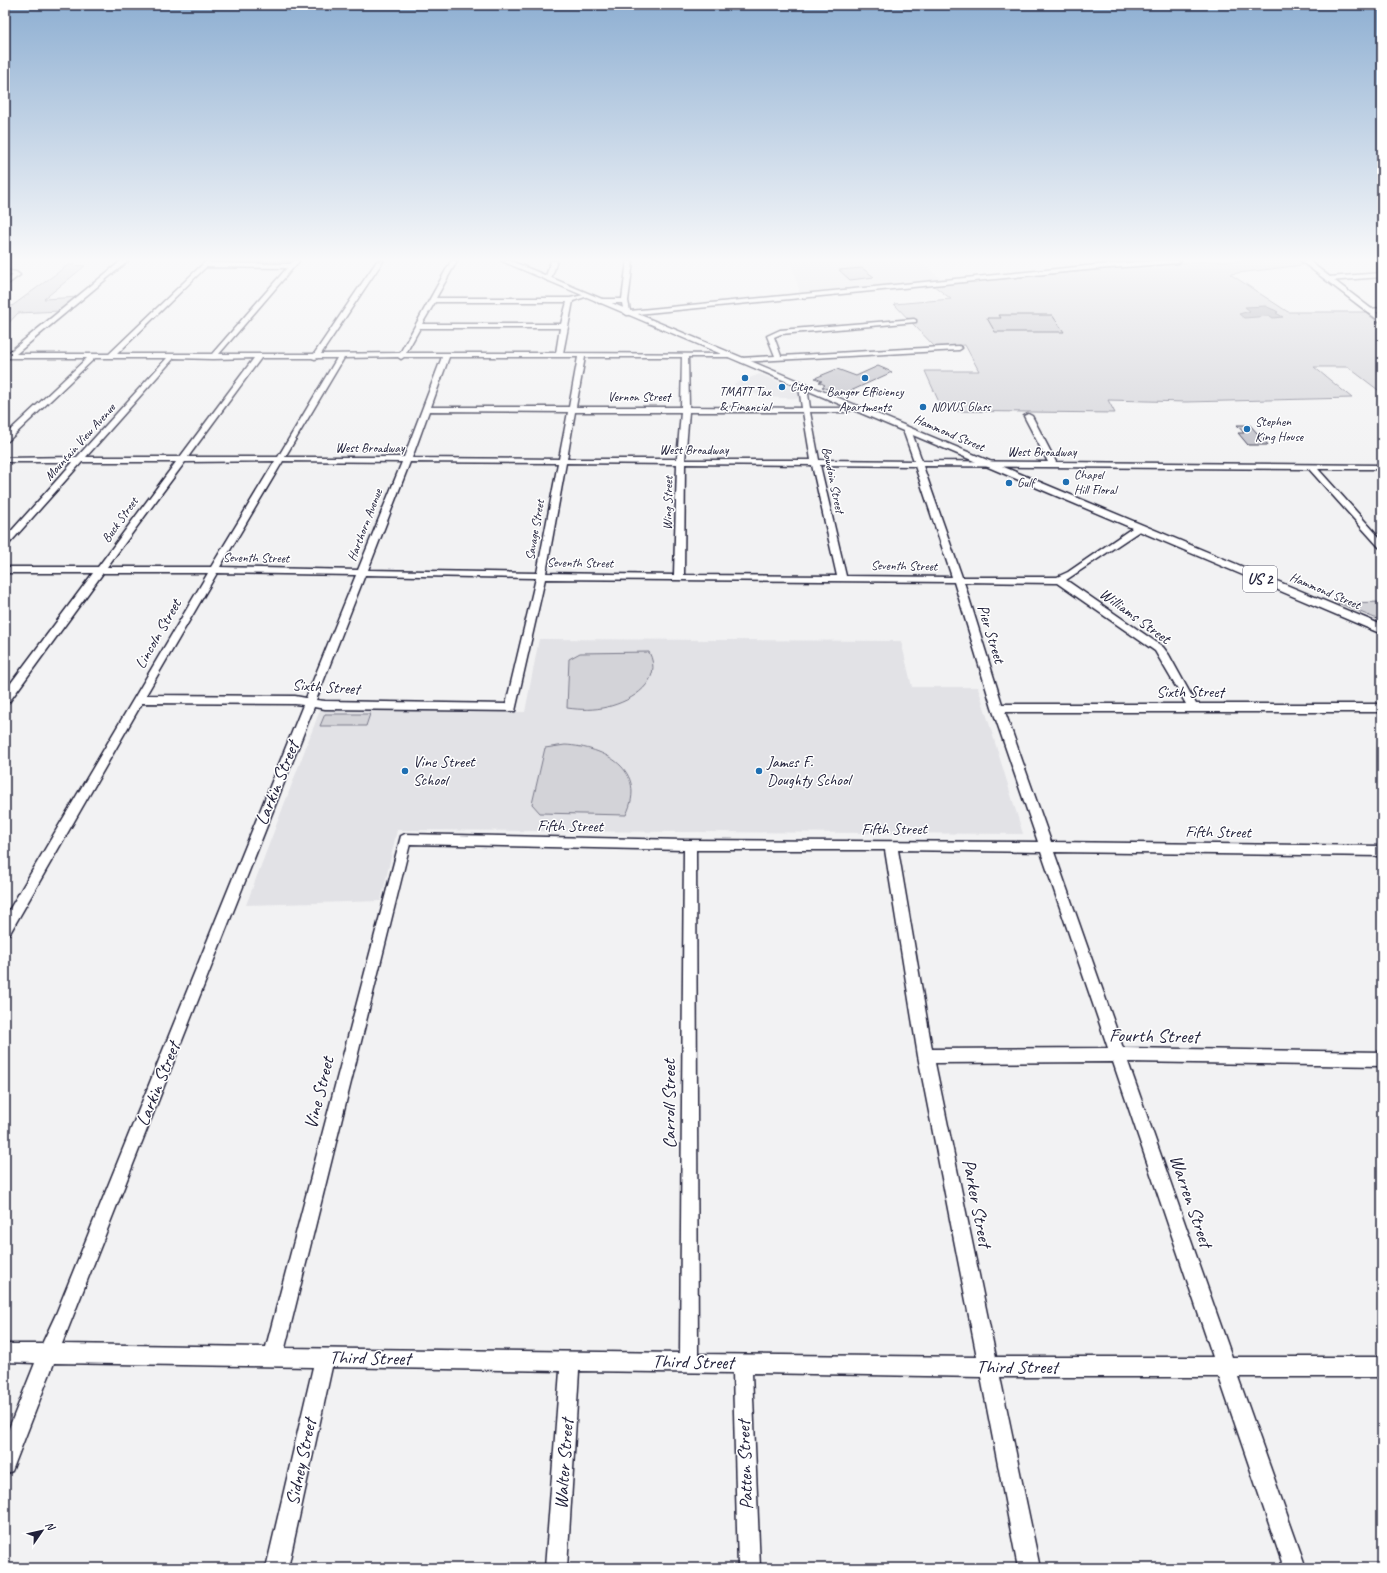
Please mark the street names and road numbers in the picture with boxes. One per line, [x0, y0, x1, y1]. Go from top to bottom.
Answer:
street label: Vernon Street [608, 389, 672, 405]
street label: Mountain View Avenue [41, 399, 119, 484]
street label: Hammond Street [911, 411, 988, 456]
street label: West Broadway [336, 440, 406, 456]
street label: West Broadway [660, 442, 730, 458]
street label: West Broadway [1008, 444, 1078, 460]
street label: Bowdoin Street [818, 445, 848, 516]
street label: Wing Street [660, 474, 676, 530]
street label: Harthorn Avenue [344, 486, 386, 563]
street label: Buck Street [98, 493, 143, 546]
street label: Savage Street [522, 497, 548, 562]
street label: Seventh Street [223, 549, 291, 567]
street label: Seventh Street [547, 554, 615, 572]
street label: Seventh Street [871, 557, 939, 575]
road number: US 2 [1243, 566, 1277, 592]
street label: Hammond Street [1287, 569, 1364, 614]
street label: Williams Street [1096, 584, 1176, 649]
street label: Lincoln Street [130, 594, 187, 672]
street label: Pier Street [973, 602, 1010, 667]
street label: Sixth Street [292, 675, 363, 700]
street label: Sixth Street [1156, 682, 1226, 702]
street label: Larkin Street [249, 735, 306, 828]
street label: Fifth Street [537, 815, 605, 837]
street label: Fifth Street [861, 819, 928, 839]
street label: Fifth Street [1185, 821, 1253, 843]
street label: Fourth Street [1109, 1023, 1202, 1049]
street label: Larkin Street [130, 1036, 187, 1129]
street label: Vine Street [299, 1053, 340, 1131]
street label: Carroll Street [657, 1057, 681, 1149]
street label: Warren Street [1164, 1152, 1219, 1253]
street label: Parker Street [957, 1157, 998, 1252]
street label: Third Street [329, 1345, 414, 1371]
street label: Third Street [652, 1349, 737, 1375]
street label: Third Street [976, 1355, 1060, 1379]
street label: Sidney Street [280, 1414, 322, 1507]
street label: Walter Street [549, 1415, 579, 1510]
street label: Patten Street [731, 1417, 759, 1510]

